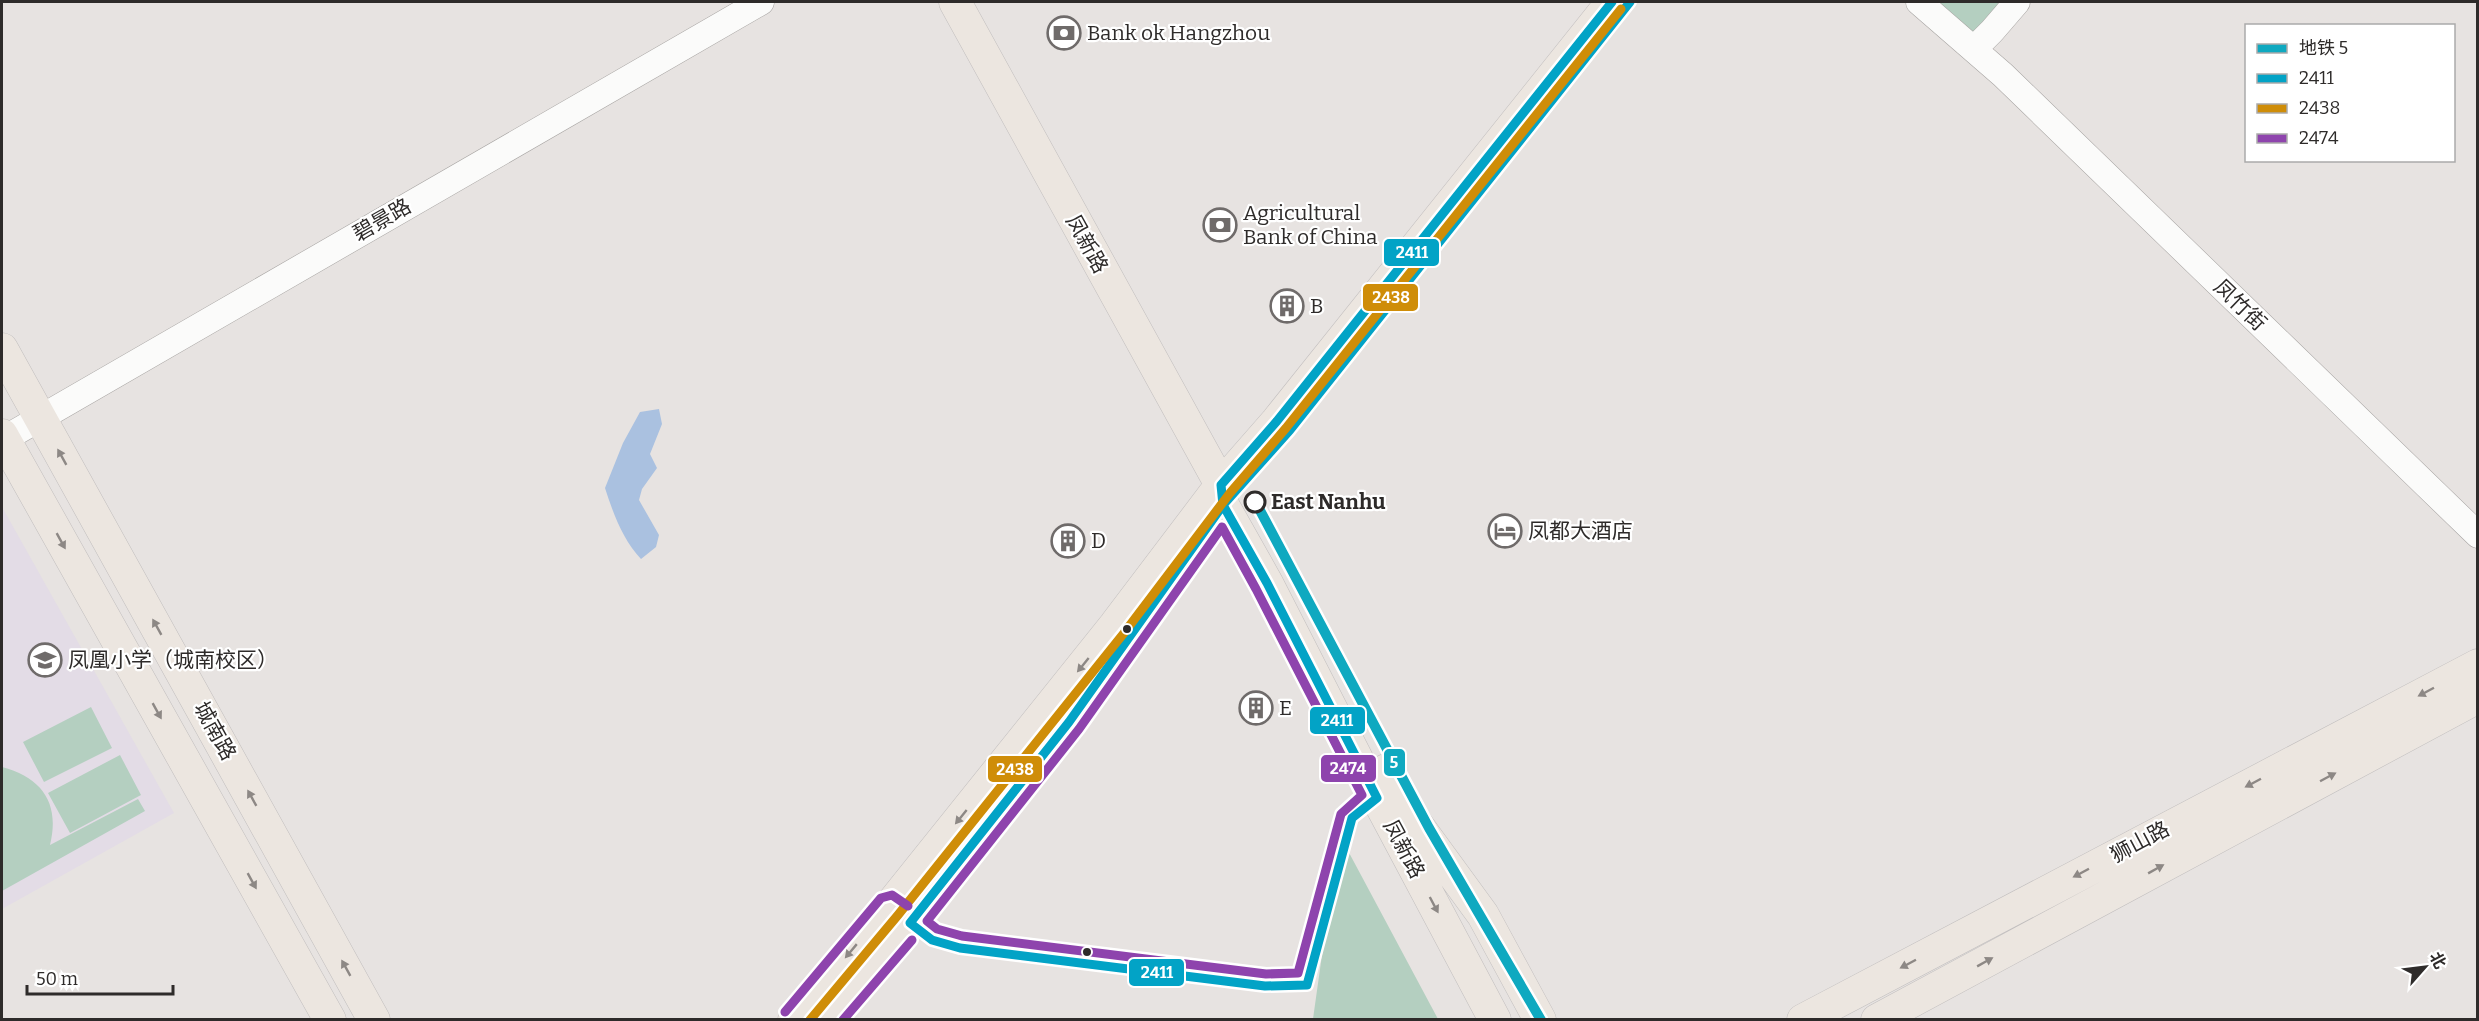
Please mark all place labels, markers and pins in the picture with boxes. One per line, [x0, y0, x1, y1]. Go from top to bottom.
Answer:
bank icon: Bank ok Hangzhou [1046, 15, 1082, 51]
place label: Bank ok Hangzhou [1087, 20, 1270, 46]
place label: Agricultural Bank of China [1243, 200, 1378, 250]
bank icon: Agricultural Bank of China [1202, 207, 1238, 243]
building icon: B [1269, 288, 1305, 324]
place label: B [1310, 293, 1324, 319]
place label: East Nanhu [1271, 489, 1385, 515]
marker: East Nanhu [1244, 491, 1266, 513]
hotel icon: 凤都大酒店 [1487, 513, 1523, 549]
place label: 凤都大酒店 [1528, 518, 1633, 544]
building icon: D [1050, 523, 1086, 559]
place label: D [1091, 528, 1106, 554]
unlabelled marker [1121, 623, 1133, 635]
school or university icon: 凤凰小学（城南校区） [27, 642, 63, 678]
place label: 凤凰小学（城南校区） [68, 647, 278, 673]
building icon: E [1238, 690, 1274, 726]
place label: E [1279, 695, 1292, 721]
unlabelled marker [1081, 946, 1093, 958]

